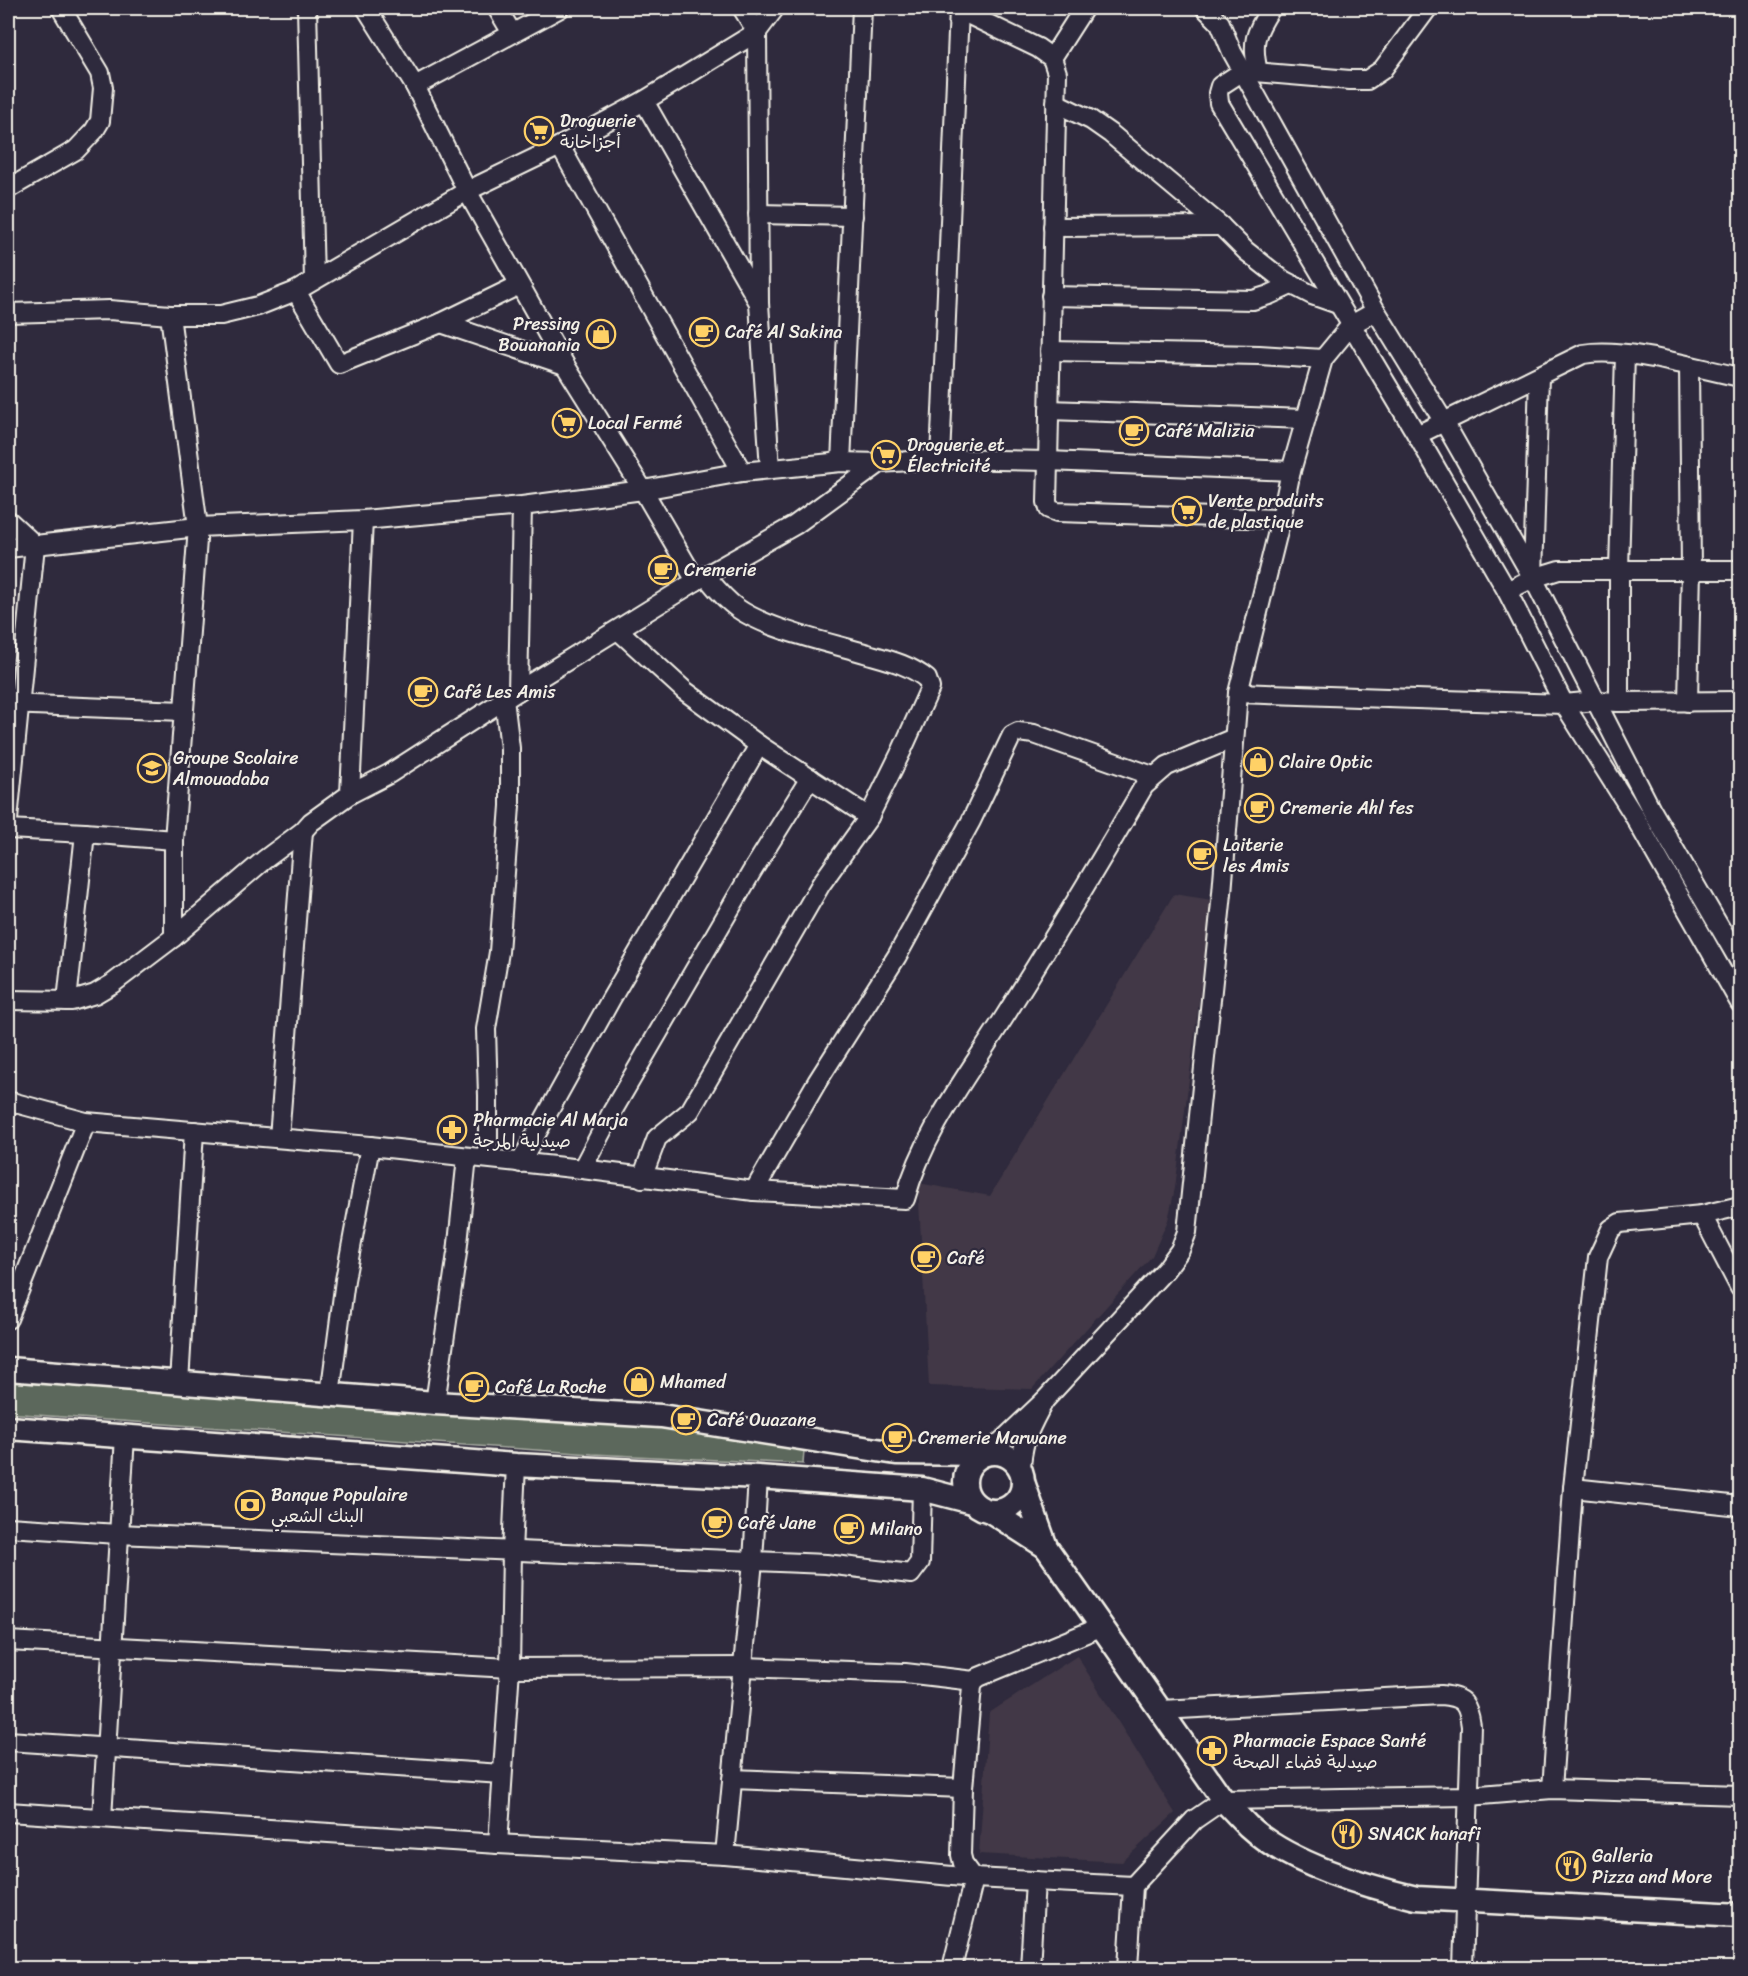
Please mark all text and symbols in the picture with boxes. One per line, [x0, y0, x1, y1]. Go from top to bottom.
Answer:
place label: Droguerie أجزاخانة [560, 105, 636, 158]
supermarket icon: Droguerie أجزاخانة [523, 115, 555, 147]
place label: Pressing Bouanania [498, 308, 580, 361]
cafe icon: Café Al Sakina [688, 316, 720, 348]
place label: Café Al Sakina [725, 316, 842, 348]
shop icon: Pressing Bouanania [585, 318, 617, 350]
supermarket icon: Local Fermé [551, 407, 583, 439]
place label: Local Fermé [588, 407, 682, 439]
cafe icon: Café Malizia [1118, 415, 1150, 447]
place label: Café Malizia [1155, 415, 1255, 447]
place label: Droguerie et Électricité [907, 429, 1005, 482]
supermarket icon: Droguerie et Électricité [870, 439, 902, 471]
place label: Vente produits de plastique [1208, 485, 1324, 538]
supermarket icon: Vente produits de plastique [1171, 495, 1203, 527]
cafe icon: Cremerie [647, 554, 679, 586]
place label: Cremerie [684, 554, 757, 586]
cafe icon: Café Les Amis [407, 676, 439, 708]
place label: Café Les Amis [444, 676, 556, 708]
place label: Groupe Scolaire Almouadaba [172, 742, 298, 795]
shop icon: Claire Optic [1242, 746, 1274, 778]
place label: Claire Optic [1279, 746, 1373, 778]
school or university icon: Groupe Scolaire Almouadaba [136, 752, 168, 784]
cafe icon: Cremerie Ahl fes [1243, 792, 1275, 824]
place label: Cremerie Ahl fes [1280, 792, 1414, 824]
place label: Laiterie les Amis [1223, 829, 1290, 882]
cafe icon: Laiterie les Amis [1186, 839, 1218, 871]
place label: Pharmacie Al Marja صيدلية المرجة [473, 1104, 628, 1157]
pharmacy icon: Pharmacie Al Marja صيدلية المرجة [436, 1114, 468, 1146]
cafe icon: Café [910, 1242, 942, 1274]
place label: Café [947, 1242, 985, 1274]
shop icon: Mhamed [623, 1366, 655, 1398]
place label: Mhamed [660, 1366, 727, 1398]
cafe icon: Café La Roche [458, 1371, 490, 1403]
place label: Café La Roche [495, 1371, 607, 1403]
cafe icon: Café Ouazane [670, 1404, 702, 1436]
place label: Café Ouazane [707, 1404, 816, 1436]
cafe icon: Cremerie Marwane [881, 1422, 913, 1454]
place label: Cremerie Marwane [918, 1422, 1067, 1454]
place label: Banque Populaire البنك الشعبي [271, 1479, 408, 1532]
bank icon: Banque Populaire البنك الشعبي [234, 1489, 266, 1521]
cafe icon: Café Jane [701, 1507, 733, 1539]
place label: Café Jane [738, 1507, 816, 1539]
cafe icon: Milano [833, 1513, 865, 1545]
place label: Milano [870, 1513, 923, 1545]
place label: Pharmacie Espace Santé صيدلية فضاء الصحة [1233, 1725, 1426, 1778]
pharmacy icon: Pharmacie Espace Santé صيدلية فضاء الصحة [1196, 1735, 1228, 1767]
restaurant icon: SNACK hanafi [1331, 1818, 1363, 1850]
place label: SNACK hanafi [1368, 1818, 1481, 1850]
place label: Galleria Pizza and More [1592, 1840, 1712, 1893]
restaurant icon: Galleria Pizza and More [1555, 1850, 1587, 1882]

